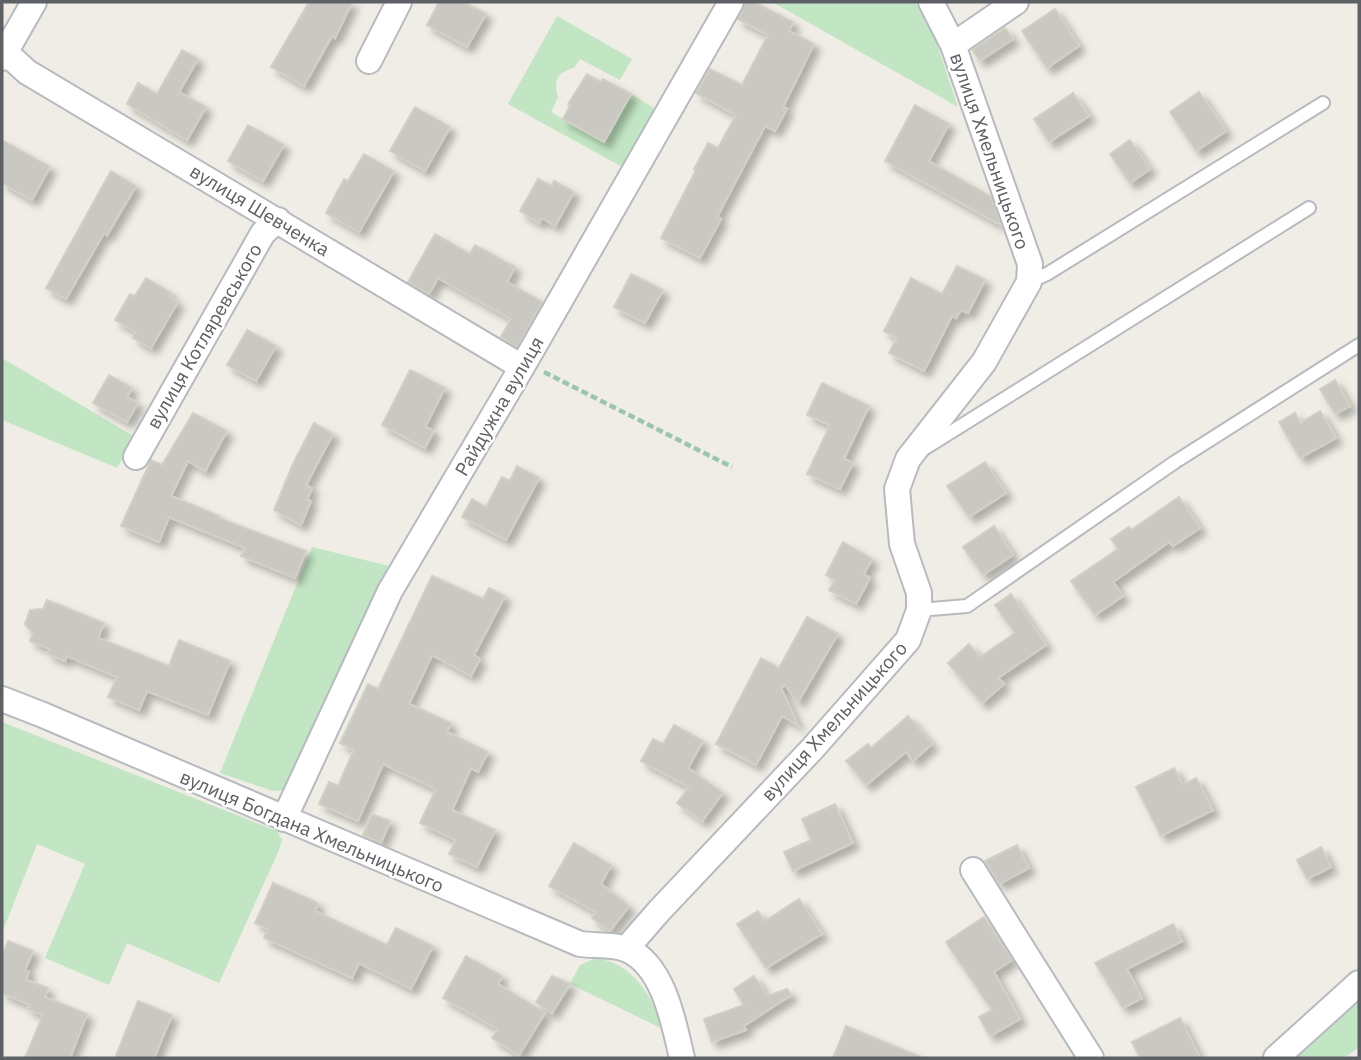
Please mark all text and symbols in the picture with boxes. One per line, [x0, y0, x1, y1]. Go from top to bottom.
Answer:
street label: вулиця Хмельницького [945, 49, 1035, 253]
street label: вулиця Шевченка [186, 159, 334, 261]
street label: вулиця Котляревського [141, 239, 267, 433]
street label: Райдужна вулиця [449, 332, 549, 480]
street label: вулиця Хмельницького [756, 636, 912, 806]
street label: вулиця Богдана Хмельницького [177, 764, 447, 898]

